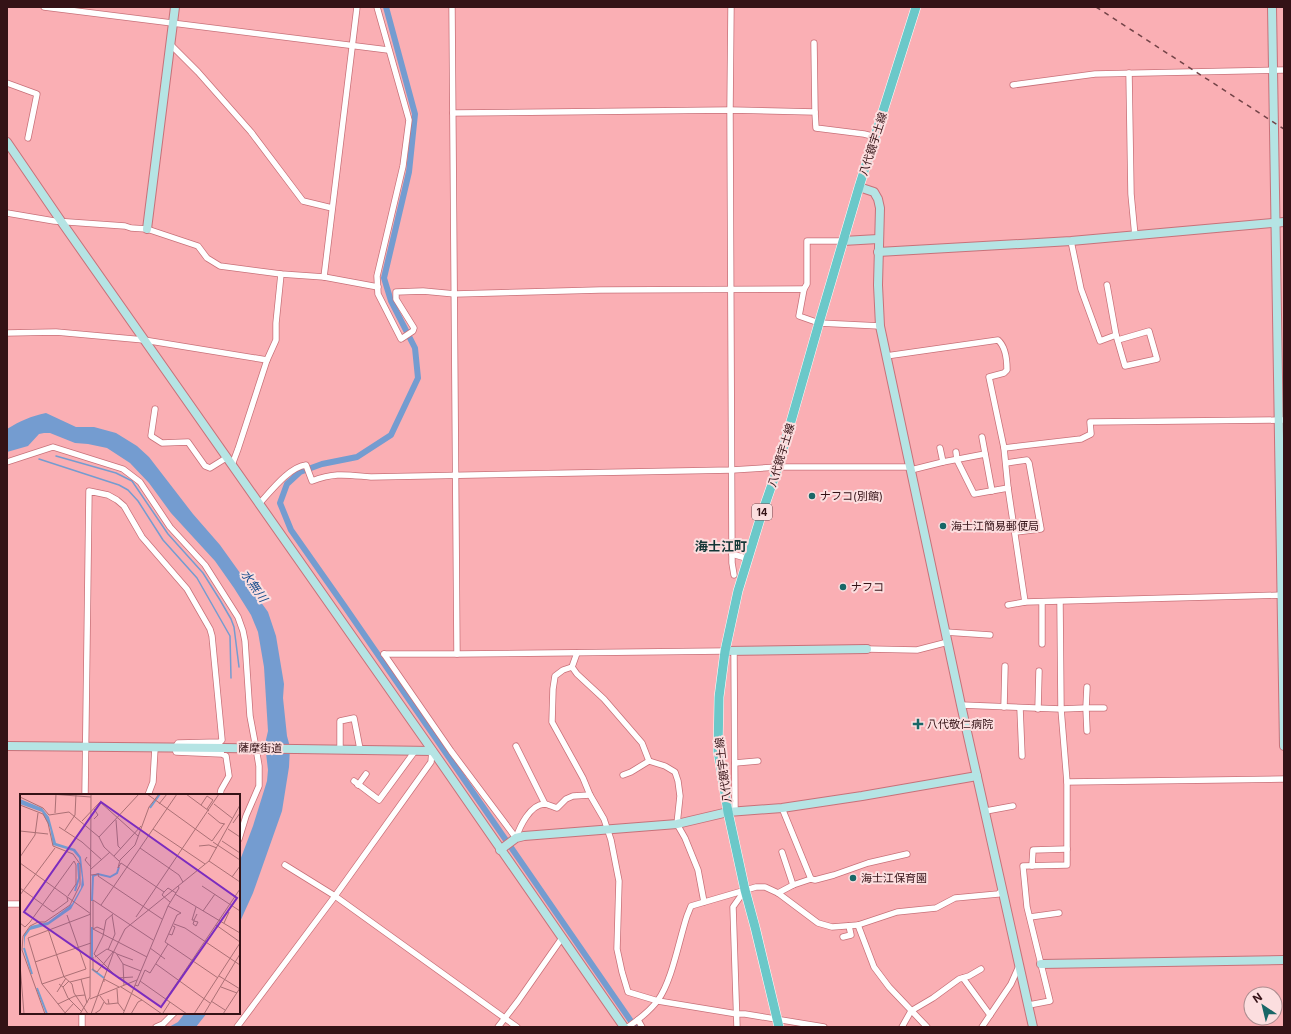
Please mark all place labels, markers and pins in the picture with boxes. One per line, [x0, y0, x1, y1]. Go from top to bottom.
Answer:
place label: ナフコ(別館) [820, 489, 883, 503]
marker: ナフコ(別館) [807, 491, 817, 501]
place label: 海士江簡易郵便局 [951, 519, 1039, 533]
marker: 海士江簡易郵便局 [938, 521, 948, 531]
place label: ナフコ [851, 580, 884, 594]
marker: ナフコ [838, 582, 848, 592]
place label: 八代敬仁病院 [927, 717, 993, 731]
marker: 八代敬仁病院 [912, 718, 924, 730]
place label: 海士江保育園 [861, 871, 927, 885]
marker: 海士江保育園 [848, 873, 858, 883]

